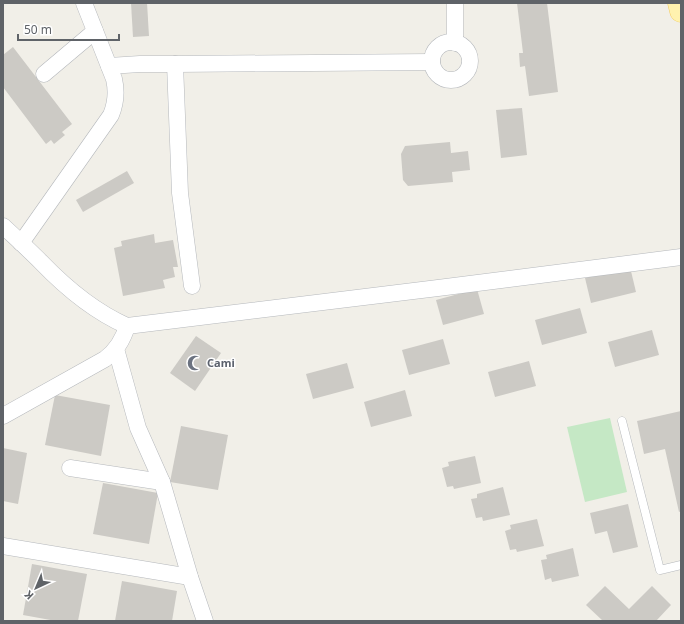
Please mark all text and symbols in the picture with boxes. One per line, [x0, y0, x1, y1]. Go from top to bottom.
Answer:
scale bar [18, 16, 119, 42]
text: 50 m [24, 21, 52, 38]
mosque icon: Cami [186, 354, 204, 372]
place label: Cami [207, 355, 235, 370]
north arrow [16, 568, 56, 608]
text: K [20, 587, 37, 603]

